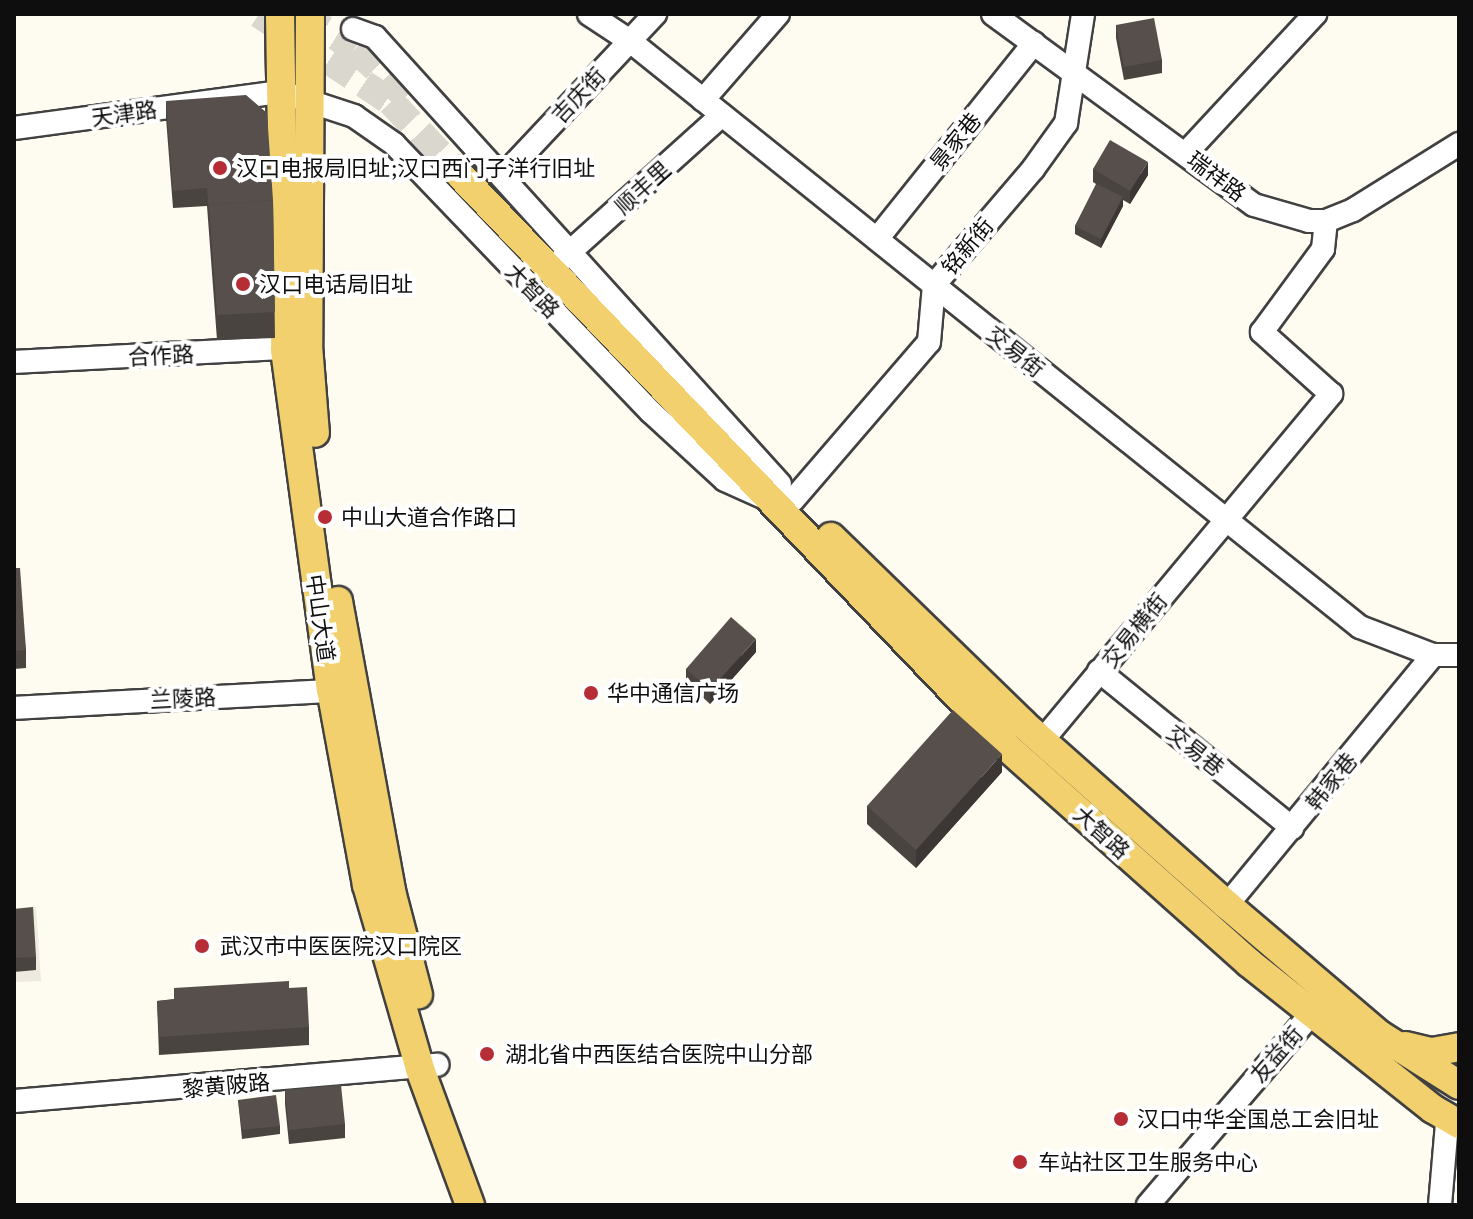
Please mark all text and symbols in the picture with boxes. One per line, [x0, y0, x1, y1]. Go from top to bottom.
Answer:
street label: 吉庆街 [546, 62, 610, 128]
street label: 天津路 [89, 95, 159, 131]
street label: 景家巷 [924, 107, 986, 175]
street label: 瑞祥路 [1183, 146, 1251, 206]
place label: 汉口电报局旧址;汉口西门子洋行旧址 [236, 155, 595, 181]
street label: 顺丰里 [609, 155, 675, 219]
marker: 汉口电报局旧址;汉口西门子洋行旧址 [211, 159, 229, 177]
street label: 铭新街 [936, 212, 998, 280]
street label: 大智路 [501, 257, 565, 323]
place label: 汉口电话局旧址 [259, 271, 413, 297]
marker: 汉口电话局旧址 [234, 275, 252, 293]
street label: 交易街 [982, 320, 1050, 382]
street label: 合作路 [127, 340, 195, 370]
place label: 中山大道合作路口 [341, 504, 517, 530]
marker: 中山大道合作路口 [316, 508, 334, 526]
street label: 中山大道 [302, 573, 340, 663]
street label: 交易横街 [1096, 587, 1172, 673]
place label: 华中通信广场 [607, 680, 739, 706]
street label: 兰陵路 [149, 683, 217, 713]
marker: 华中通信广场 [582, 684, 600, 702]
street label: 交易巷 [1162, 719, 1230, 781]
street label: 韩家巷 [1300, 747, 1362, 815]
street label: 大智路 [1069, 800, 1135, 864]
place label: 武汉市中医医院汉口院区 [220, 933, 462, 959]
marker: 武汉市中医医院汉口院区 [191, 935, 213, 957]
street label: 友益街 [1244, 1020, 1308, 1088]
place label: 湖北省中西医结合医院中山分部 [505, 1041, 813, 1067]
marker: 湖北省中西医结合医院中山分部 [476, 1043, 498, 1065]
street label: 黎黄陂路 [181, 1068, 271, 1102]
place label: 汉口中华全国总工会旧址 [1137, 1106, 1379, 1132]
marker: 汉口中华全国总工会旧址 [1112, 1110, 1130, 1128]
place label: 车站社区卫生服务中心 [1038, 1149, 1258, 1175]
marker: 车站社区卫生服务中心 [1009, 1151, 1031, 1173]

